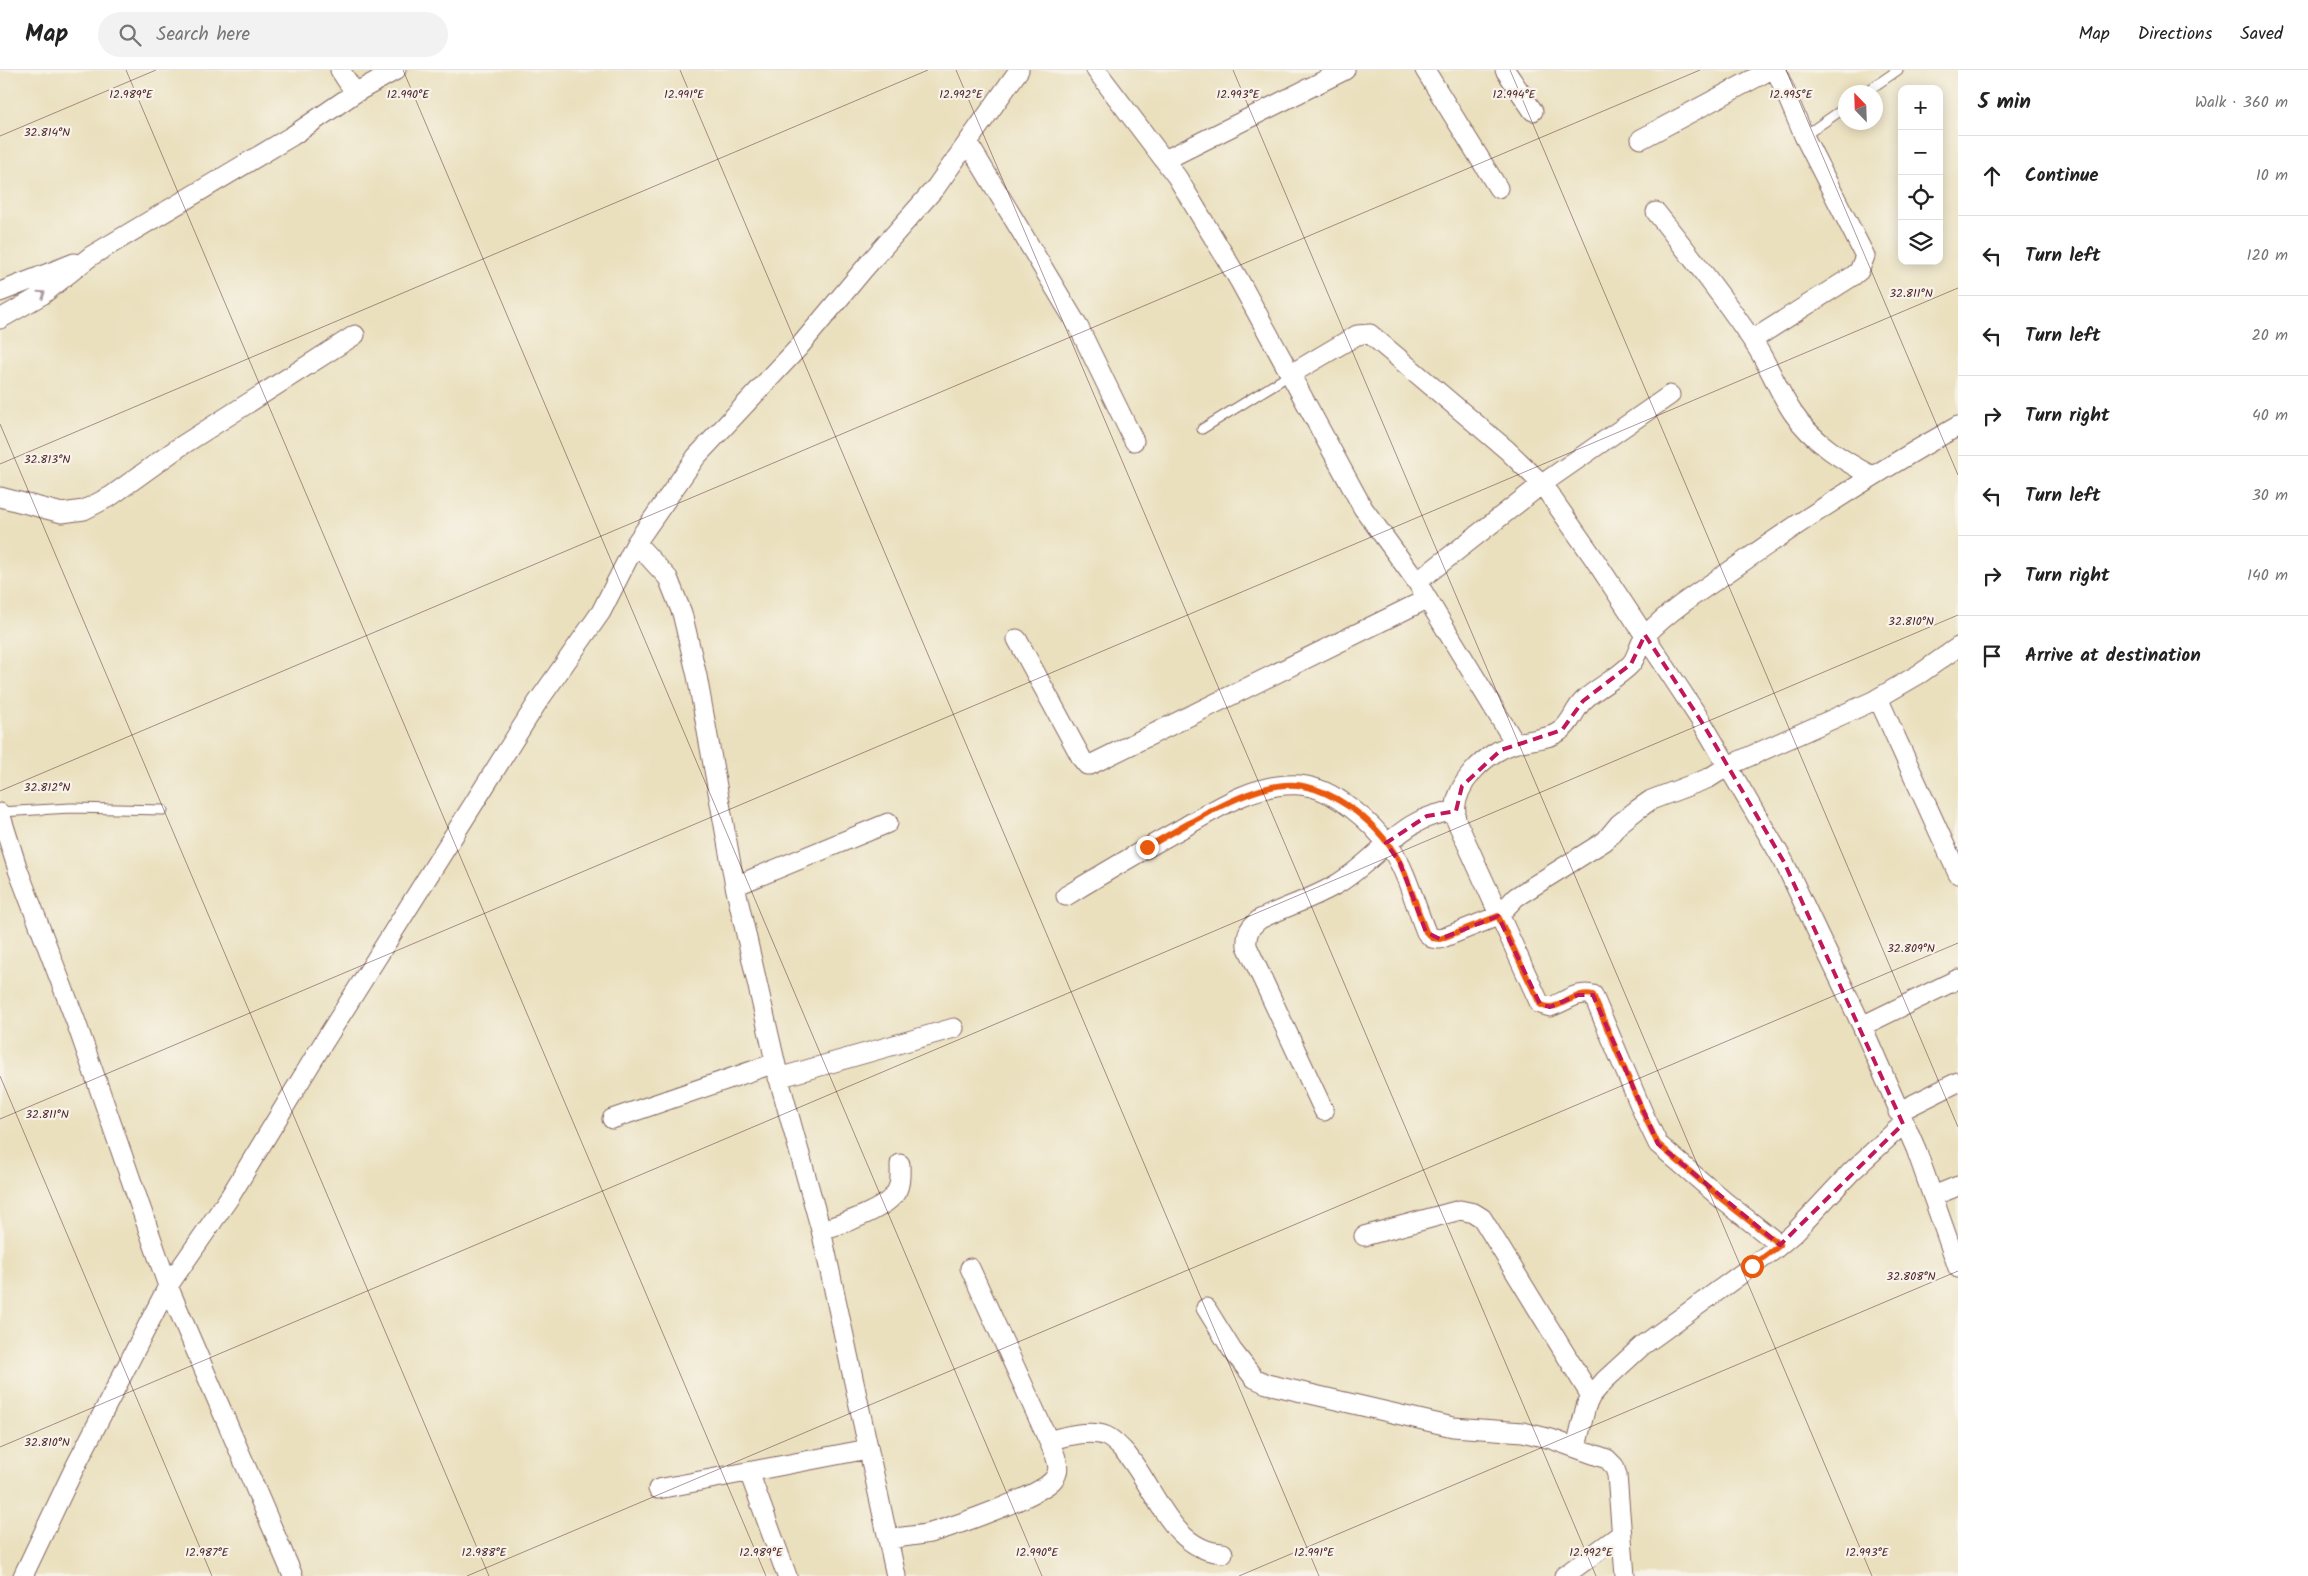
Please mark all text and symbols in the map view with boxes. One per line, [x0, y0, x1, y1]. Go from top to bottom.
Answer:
search box [98, 12, 448, 57]
text: Map [25, 15, 68, 54]
text: Search here [156, 20, 250, 50]
text: Map [2078, 20, 2110, 49]
text: Directions [2138, 20, 2212, 49]
text: Saved [2240, 20, 2283, 49]
icon: search [116, 21, 144, 49]
text: 12.989°E [109, 85, 154, 104]
text: 12.990°E [387, 85, 430, 104]
text: 12.991°E [664, 85, 705, 104]
text: 12.992°E [939, 85, 984, 104]
text: 12.993°E [1216, 85, 1261, 104]
text: 12.994°E [1493, 85, 1536, 104]
text: 12.995°E [1770, 85, 1813, 104]
north arrow [1838, 85, 1883, 130]
map controls [1898, 85, 1943, 265]
button: + [1898, 85, 1943, 130]
text: 5 min [1978, 86, 2031, 119]
text: Walk · 360 m [2195, 90, 2288, 115]
text: 32.814°N [24, 123, 70, 142]
button: − [1898, 130, 1943, 175]
text: Continue [2025, 161, 2098, 191]
icon: ahead [1978, 162, 2006, 190]
text: 10 m [2256, 163, 2288, 188]
button: locate [1898, 175, 1943, 220]
button: layers [1898, 220, 1943, 265]
text: Turn left [2025, 241, 2100, 271]
icon: left [1978, 242, 2006, 270]
text: 120 m [2247, 243, 2288, 268]
text: 32.811°N [1889, 284, 1933, 303]
one-way arrow [36, 291, 46, 300]
text: Turn left [2025, 321, 2100, 351]
icon: left [1978, 322, 2006, 350]
text: 20 m [2252, 323, 2288, 348]
text: Turn right [2025, 401, 2110, 431]
icon: right [1978, 402, 2006, 430]
text: 40 m [2252, 403, 2288, 428]
text: 32.813°N [24, 450, 70, 469]
text: Turn left [2025, 481, 2100, 511]
icon: left [1978, 482, 2006, 510]
text: 30 m [2252, 483, 2288, 508]
text: Turn right [2025, 561, 2110, 591]
icon: right [1978, 562, 2006, 590]
text: 140 m [2247, 563, 2288, 588]
text: 32.810°N [1888, 612, 1934, 631]
text: Arrive at destination [2025, 641, 2201, 671]
icon: arrive [1978, 642, 2006, 670]
text: 32.812°N [24, 778, 70, 797]
route end [1136, 836, 1159, 859]
text: 32.809°N [1887, 939, 1935, 958]
text: 32.811°N [25, 1105, 69, 1124]
route start [1741, 1255, 1764, 1278]
text: 32.808°N [1886, 1267, 1936, 1286]
text: 32.810°N [24, 1433, 70, 1452]
text: 12.987°E [185, 1543, 230, 1562]
text: 12.988°E [462, 1543, 507, 1562]
text: 12.989°E [739, 1543, 784, 1562]
text: 12.990°E [1016, 1543, 1059, 1562]
text: 12.991°E [1294, 1543, 1335, 1562]
text: 12.992°E [1569, 1543, 1614, 1562]
text: 12.993°E [1845, 1543, 1890, 1562]

